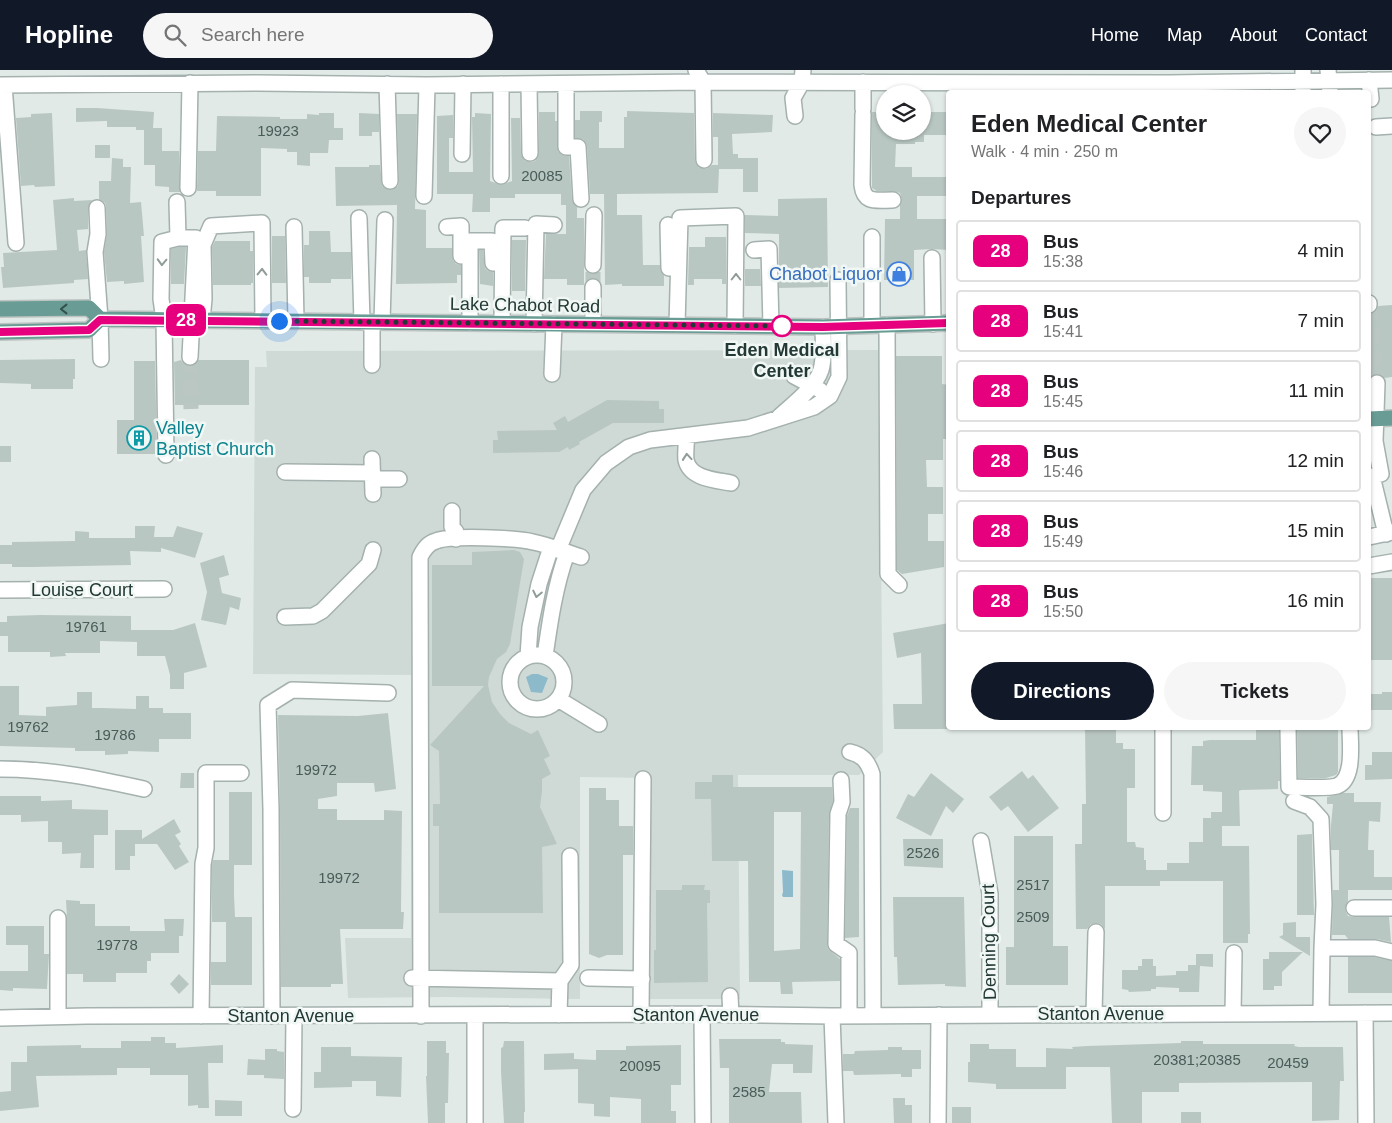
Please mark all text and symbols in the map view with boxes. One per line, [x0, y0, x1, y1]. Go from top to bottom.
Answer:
search box [143, 13, 493, 58]
text: Hopline [25, 21, 113, 48]
icon: search [161, 21, 189, 49]
text: Search here [201, 24, 305, 45]
text: Home [1091, 25, 1139, 45]
text: Map [1167, 25, 1202, 45]
text: About [1230, 25, 1277, 45]
text: Contact [1305, 25, 1367, 45]
map controls [876, 85, 931, 140]
button: layers [876, 85, 931, 140]
button: heart [1294, 107, 1346, 159]
text: Eden Medical Center [971, 110, 1207, 137]
house number: 19923 [257, 122, 299, 139]
text: Walk · 4 min · 250 m [971, 143, 1118, 160]
house number: 20085 [521, 167, 563, 184]
text: Departures [971, 187, 1071, 208]
text: Bus [1043, 231, 1079, 252]
text: 4 min [1298, 240, 1344, 261]
text: 28 [990, 241, 1011, 261]
text: 15:38 [1043, 253, 1083, 270]
one-way arrow [157, 259, 167, 267]
shop icon: Chabot Liquor [886, 261, 912, 287]
place label: Chabot Liquor [769, 264, 882, 284]
one-way arrow [256, 268, 267, 276]
one-way arrow [731, 273, 741, 280]
street label: Lake Chabot Road [450, 294, 600, 316]
text: Bus [1043, 301, 1079, 322]
one-way arrow [60, 304, 68, 314]
line badge: 28 [164, 304, 208, 336]
your location [267, 309, 292, 334]
text: 28 [176, 310, 196, 330]
text: 7 min [1298, 310, 1344, 331]
text: 28 [990, 311, 1011, 331]
marker: Eden Medical Center [771, 315, 793, 337]
text: 15:41 [1043, 323, 1083, 340]
place label: Eden Medical Center [724, 340, 840, 381]
text: Bus [1043, 371, 1079, 392]
text: 11 min [1288, 380, 1344, 401]
text: 28 [990, 381, 1011, 401]
text: 15:45 [1043, 393, 1083, 410]
place label: Valley Baptist Church [156, 418, 274, 459]
building icon: Valley Baptist Church [126, 425, 152, 451]
text: Bus [1043, 441, 1079, 462]
text: 12 min [1287, 450, 1344, 471]
text: 28 [990, 451, 1011, 471]
one-way arrow [682, 453, 693, 461]
text: 15:46 [1043, 463, 1083, 480]
text: Bus [1043, 511, 1079, 532]
text: 15 min [1287, 520, 1344, 541]
text: 28 [990, 521, 1011, 541]
text: 15:49 [1043, 533, 1083, 550]
street label: Louise Court [31, 580, 133, 600]
text: Bus [1043, 581, 1079, 602]
one-way arrow [532, 589, 542, 598]
text: 16 min [1287, 590, 1344, 611]
text: 28 [990, 591, 1011, 611]
text: 15:50 [1043, 603, 1083, 620]
house number: 19761 [65, 618, 107, 635]
button: Directions [971, 662, 1154, 720]
button: Tickets [1164, 662, 1346, 720]
house number: 19762 [7, 718, 49, 735]
house number: 19786 [94, 726, 136, 743]
house number: 19972 [295, 761, 337, 778]
house number: 2526 [906, 844, 940, 861]
house number: 19972 [318, 869, 360, 886]
house number: 2517 [1016, 876, 1050, 893]
street label: Denning Court [978, 884, 1000, 1000]
house number: 2509 [1016, 908, 1050, 925]
house number: 19778 [96, 936, 138, 953]
street label: Stanton Avenue [1038, 1004, 1164, 1024]
street label: Stanton Avenue [633, 1005, 759, 1025]
street label: Stanton Avenue [228, 1006, 354, 1026]
house number: 20381;20385 [1153, 1051, 1241, 1068]
house number: 20459 [1267, 1054, 1309, 1071]
house number: 20095 [619, 1057, 661, 1074]
house number: 2585 [732, 1083, 766, 1100]

